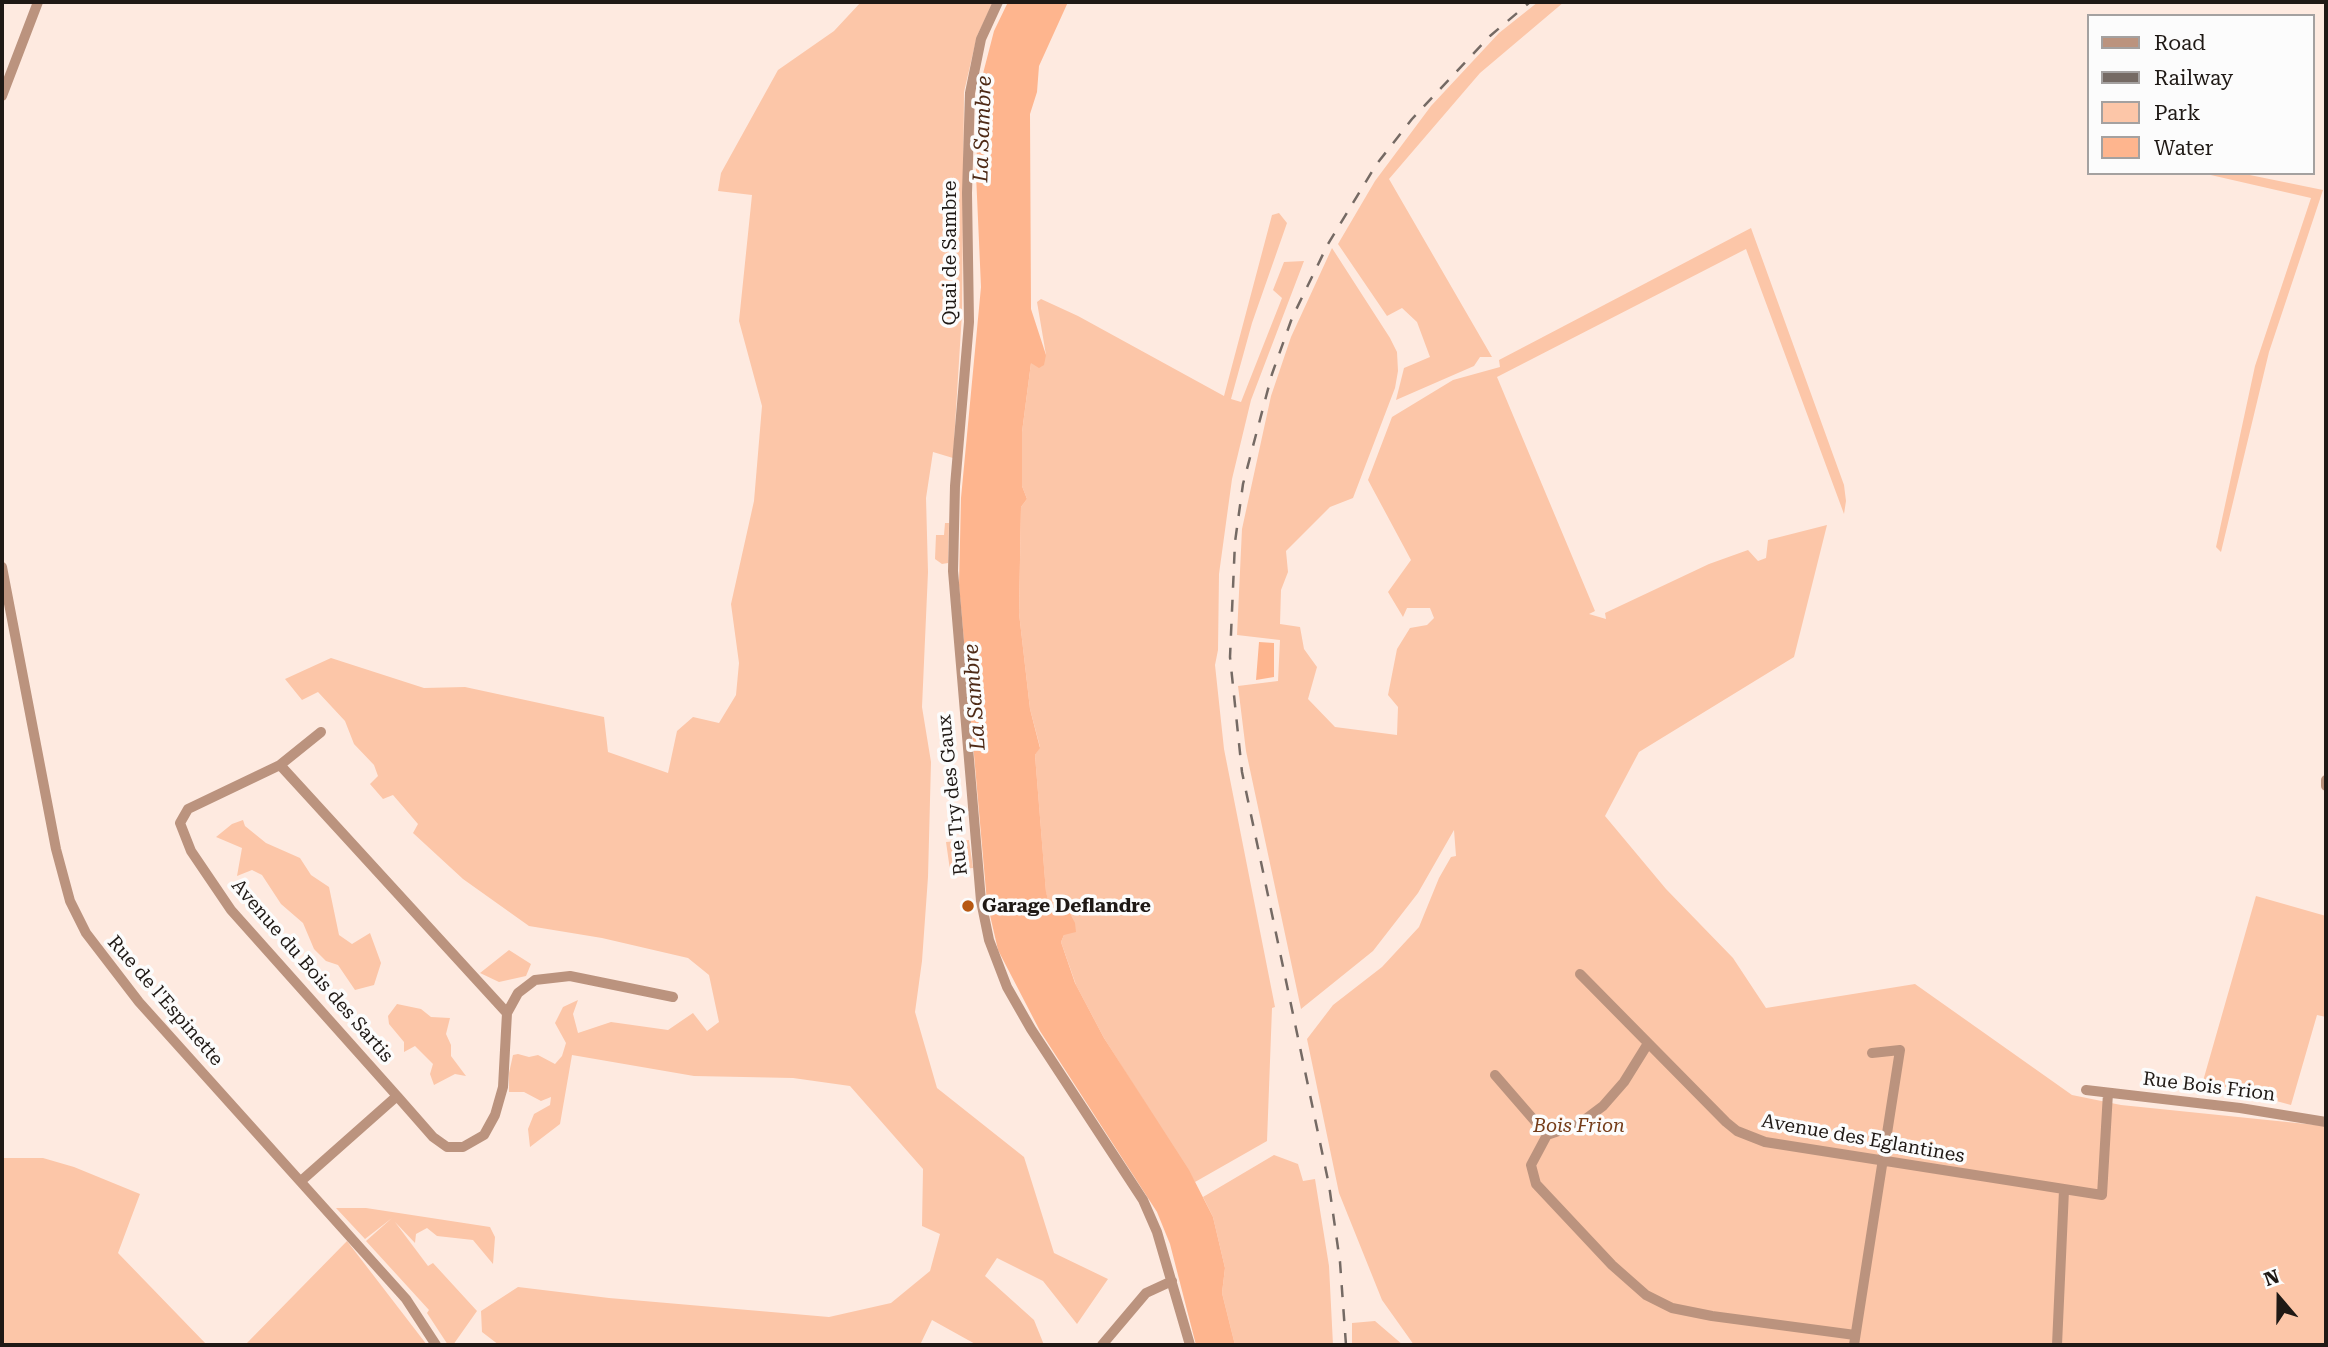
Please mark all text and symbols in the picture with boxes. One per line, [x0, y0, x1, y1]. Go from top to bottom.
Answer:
legend [2086, 14, 2314, 175]
text: Road [2154, 31, 2206, 55]
text: Railway [2154, 66, 2233, 90]
water label: La Sambre [969, 75, 997, 183]
text: Park [2154, 101, 2200, 125]
text: Water [2154, 136, 2213, 160]
street label: Quai de Sambre [939, 180, 961, 326]
water label: La Sambre [959, 643, 991, 751]
street label: Rue Try des Gaux [933, 714, 973, 876]
street label: Avenue du Bois des Sartis [226, 875, 398, 1067]
place label: Garage Deflandre [982, 895, 1151, 917]
marker: Garage Deflandre [960, 898, 976, 914]
street label: Rue de l'Espinette [102, 931, 228, 1071]
street label: Rue Bois Frion [2141, 1068, 2277, 1106]
street label: Avenue des Eglantines [1760, 1110, 1966, 1168]
park label: Bois Frion [1533, 1115, 1625, 1137]
north arrow [2244, 1263, 2314, 1333]
text: N [2261, 1264, 2282, 1291]

